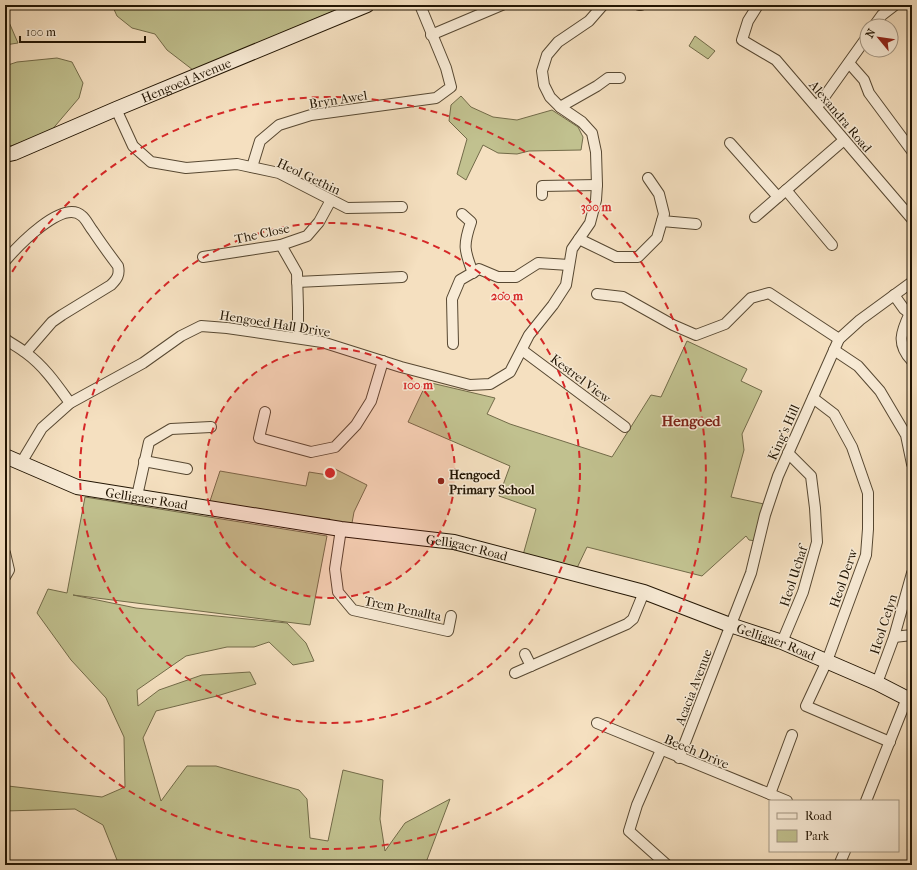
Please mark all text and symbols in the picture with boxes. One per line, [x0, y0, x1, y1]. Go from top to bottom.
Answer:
scale bar [20, 18, 145, 44]
north arrow [859, 18, 899, 58]
text: 100 m [26, 25, 56, 39]
text: N [863, 26, 879, 40]
street label: Hengoed Avenue [139, 55, 234, 106]
street label: Alexandra Road [806, 77, 876, 156]
street label: Bryn Awel [308, 87, 369, 111]
street label: Heol Gethin [275, 155, 343, 198]
text: 300 m [581, 200, 612, 215]
street label: The Close [233, 220, 291, 247]
text: 200 m [491, 289, 524, 303]
street label: Hengoed Hall Drive [218, 307, 332, 340]
street label: Kestrel View [548, 351, 614, 406]
text: 100 m [403, 378, 434, 392]
street label: King's Hill [765, 402, 803, 462]
district label: Hengoed [662, 412, 721, 430]
centre of rings [323, 466, 337, 480]
place label: Hengoed Primary School [449, 467, 535, 498]
marker: Hengoed Primary School [436, 476, 446, 486]
street label: Gelligaer Road [104, 485, 190, 513]
street label: Gelligaer Road [425, 532, 510, 564]
street label: Heol Uchaf [777, 541, 811, 608]
street label: Heol Derw [826, 547, 861, 609]
street label: Heol Celyn [867, 592, 900, 656]
street label: Trem Penallta [363, 593, 444, 624]
street label: Gelligaer Road [734, 621, 819, 664]
street label: Acacia Avenue [672, 646, 715, 728]
street label: Beech Drive [662, 731, 732, 772]
legend [769, 800, 899, 852]
text: Road [805, 809, 832, 823]
text: Park [805, 829, 830, 843]

